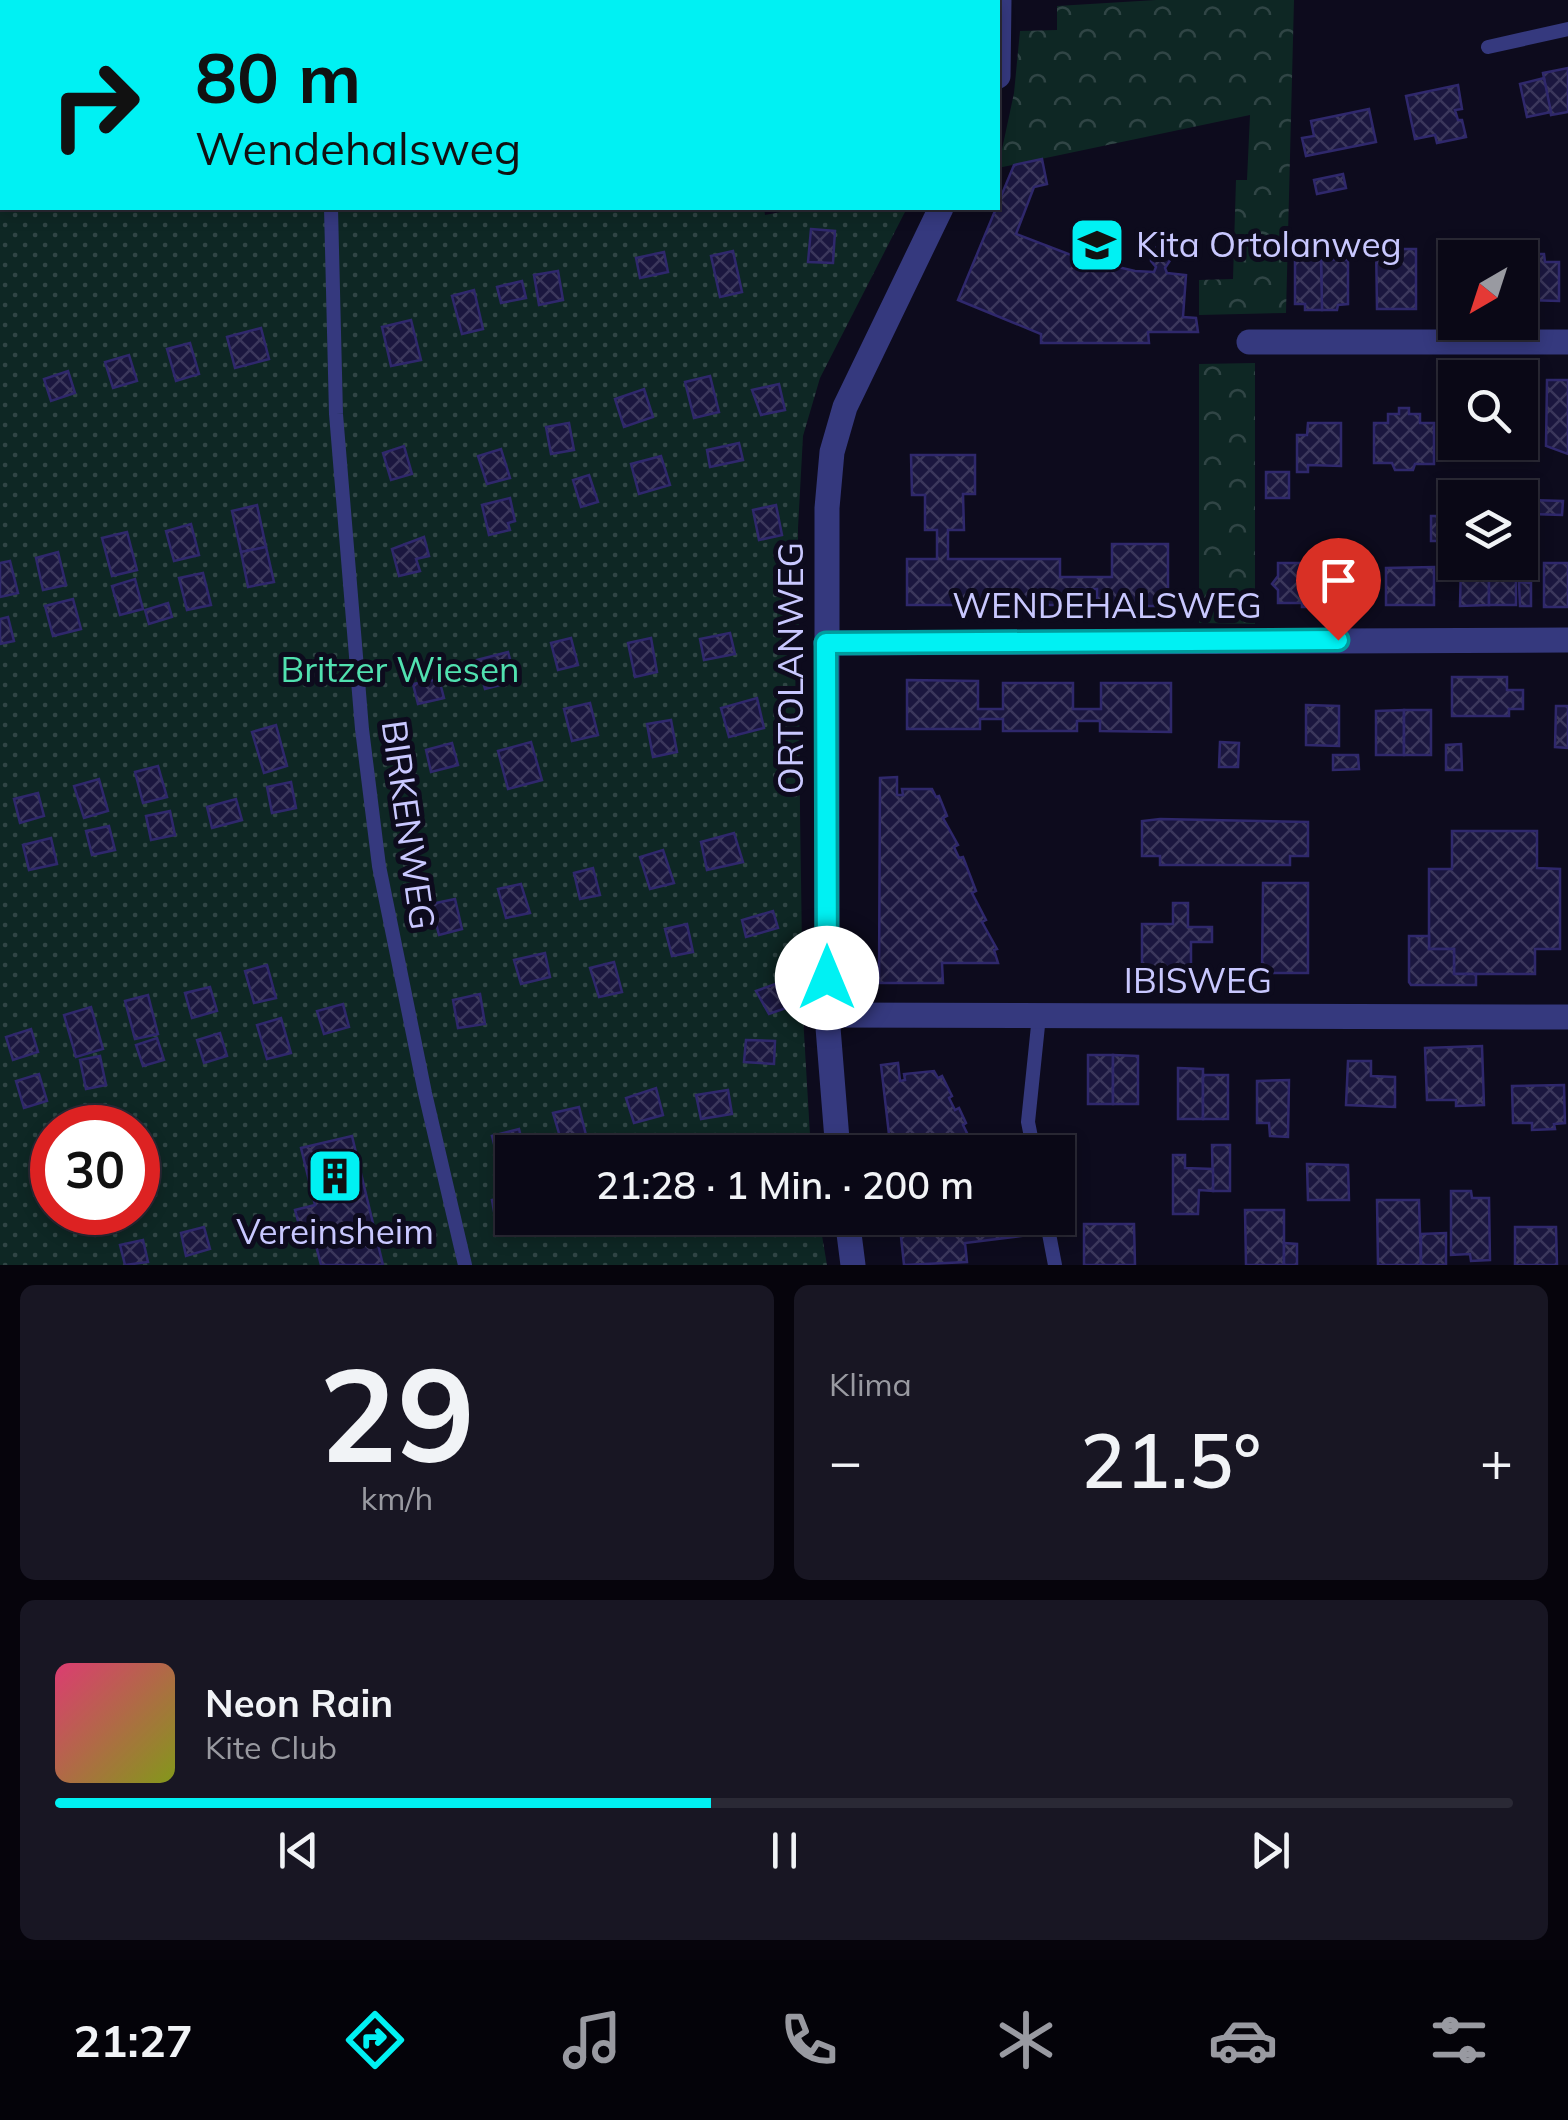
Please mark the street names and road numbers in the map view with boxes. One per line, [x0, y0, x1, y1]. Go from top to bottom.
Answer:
street label: ORTOLANWEG [768, 542, 812, 794]
street label: WENDEHALSWEG [952, 583, 1262, 627]
street label: BIRKENWEG [373, 717, 445, 932]
street label: IBISWEG [1124, 958, 1272, 1002]

